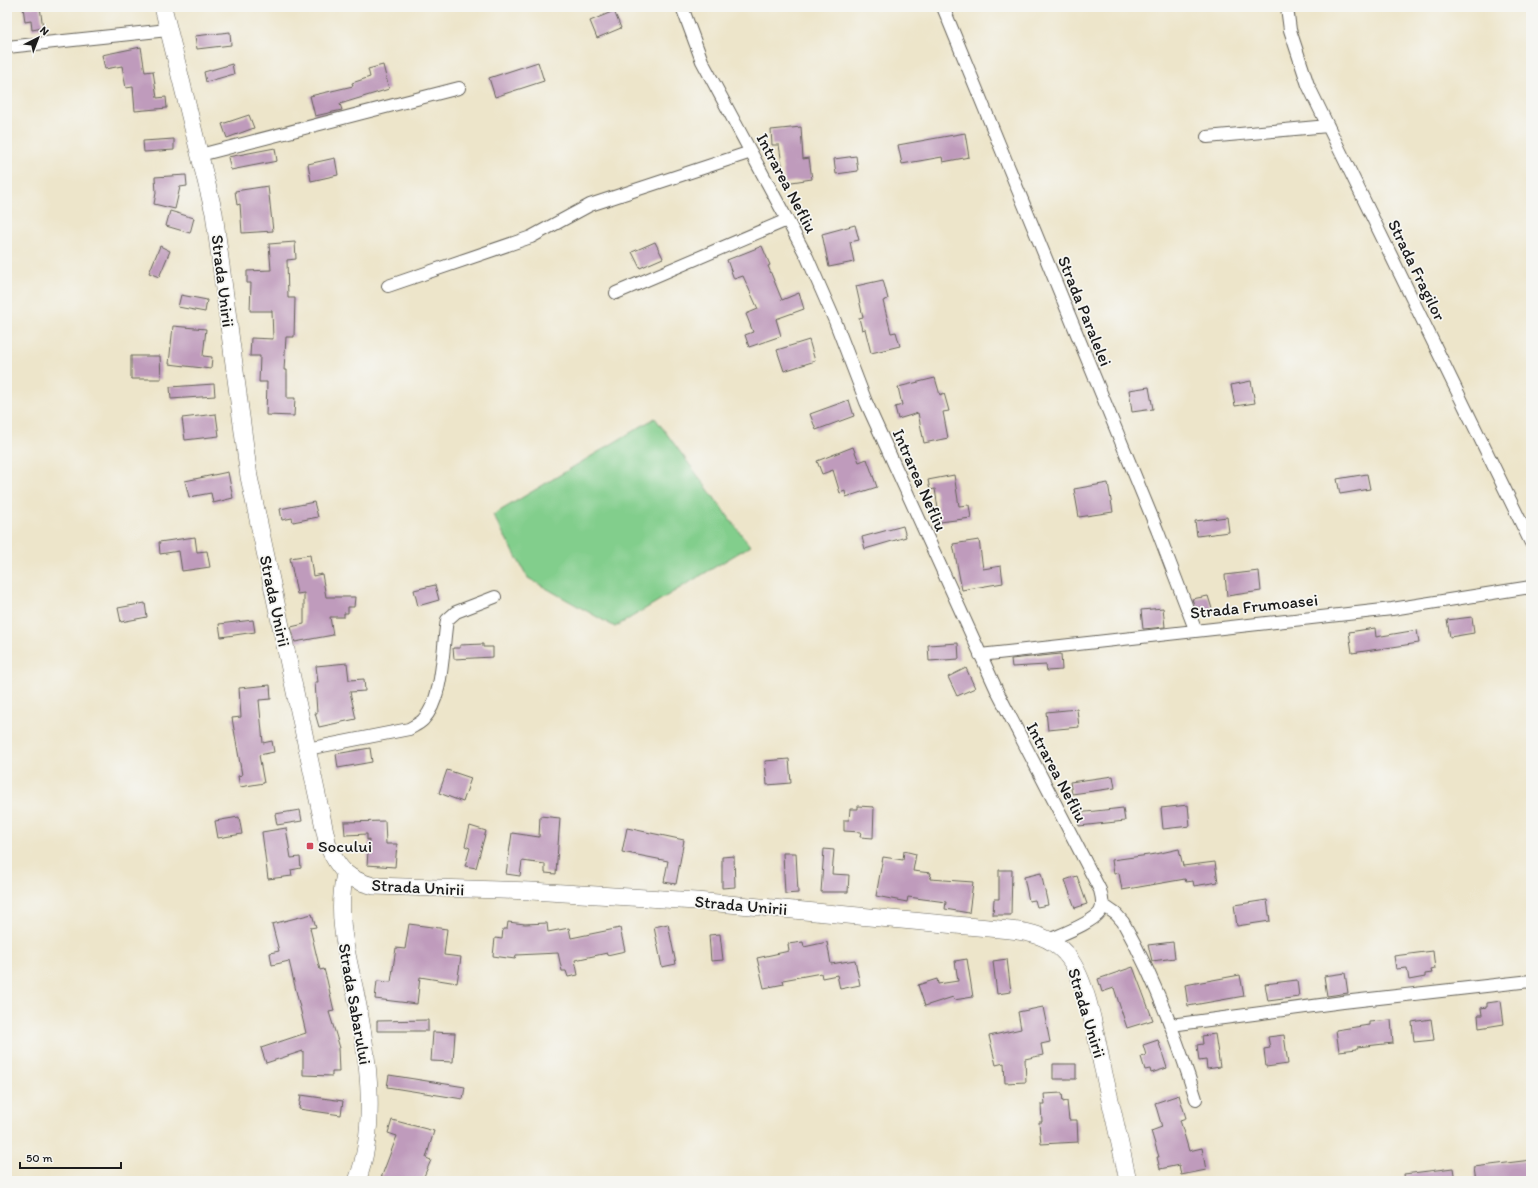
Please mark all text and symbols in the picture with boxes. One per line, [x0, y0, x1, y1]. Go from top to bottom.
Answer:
north arrow [18, 18, 58, 58]
text: N [37, 24, 51, 38]
street label: Intrarea Nefliu [752, 130, 822, 237]
street label: Strada Fragilor [1384, 216, 1450, 324]
street label: Strada Unirii [207, 234, 239, 328]
street label: Strada Paralelei [1054, 253, 1116, 369]
street label: Intrarea Nefliu [888, 426, 952, 535]
street label: Strada Unirii [256, 553, 294, 649]
street label: Strada Frumoasei [1189, 589, 1319, 623]
street label: Intrarea Nefliu [1022, 719, 1092, 826]
place label: Socului [318, 836, 372, 856]
marker: Socului [305, 841, 315, 851]
street label: Strada Unirii [371, 875, 465, 899]
street label: Strada Unirii [694, 891, 788, 919]
street label: Strada Sabarului [334, 942, 376, 1066]
street label: Strada Unirii [1064, 966, 1110, 1060]
scale bar [20, 1144, 121, 1170]
text: 50 m [26, 1151, 52, 1165]

